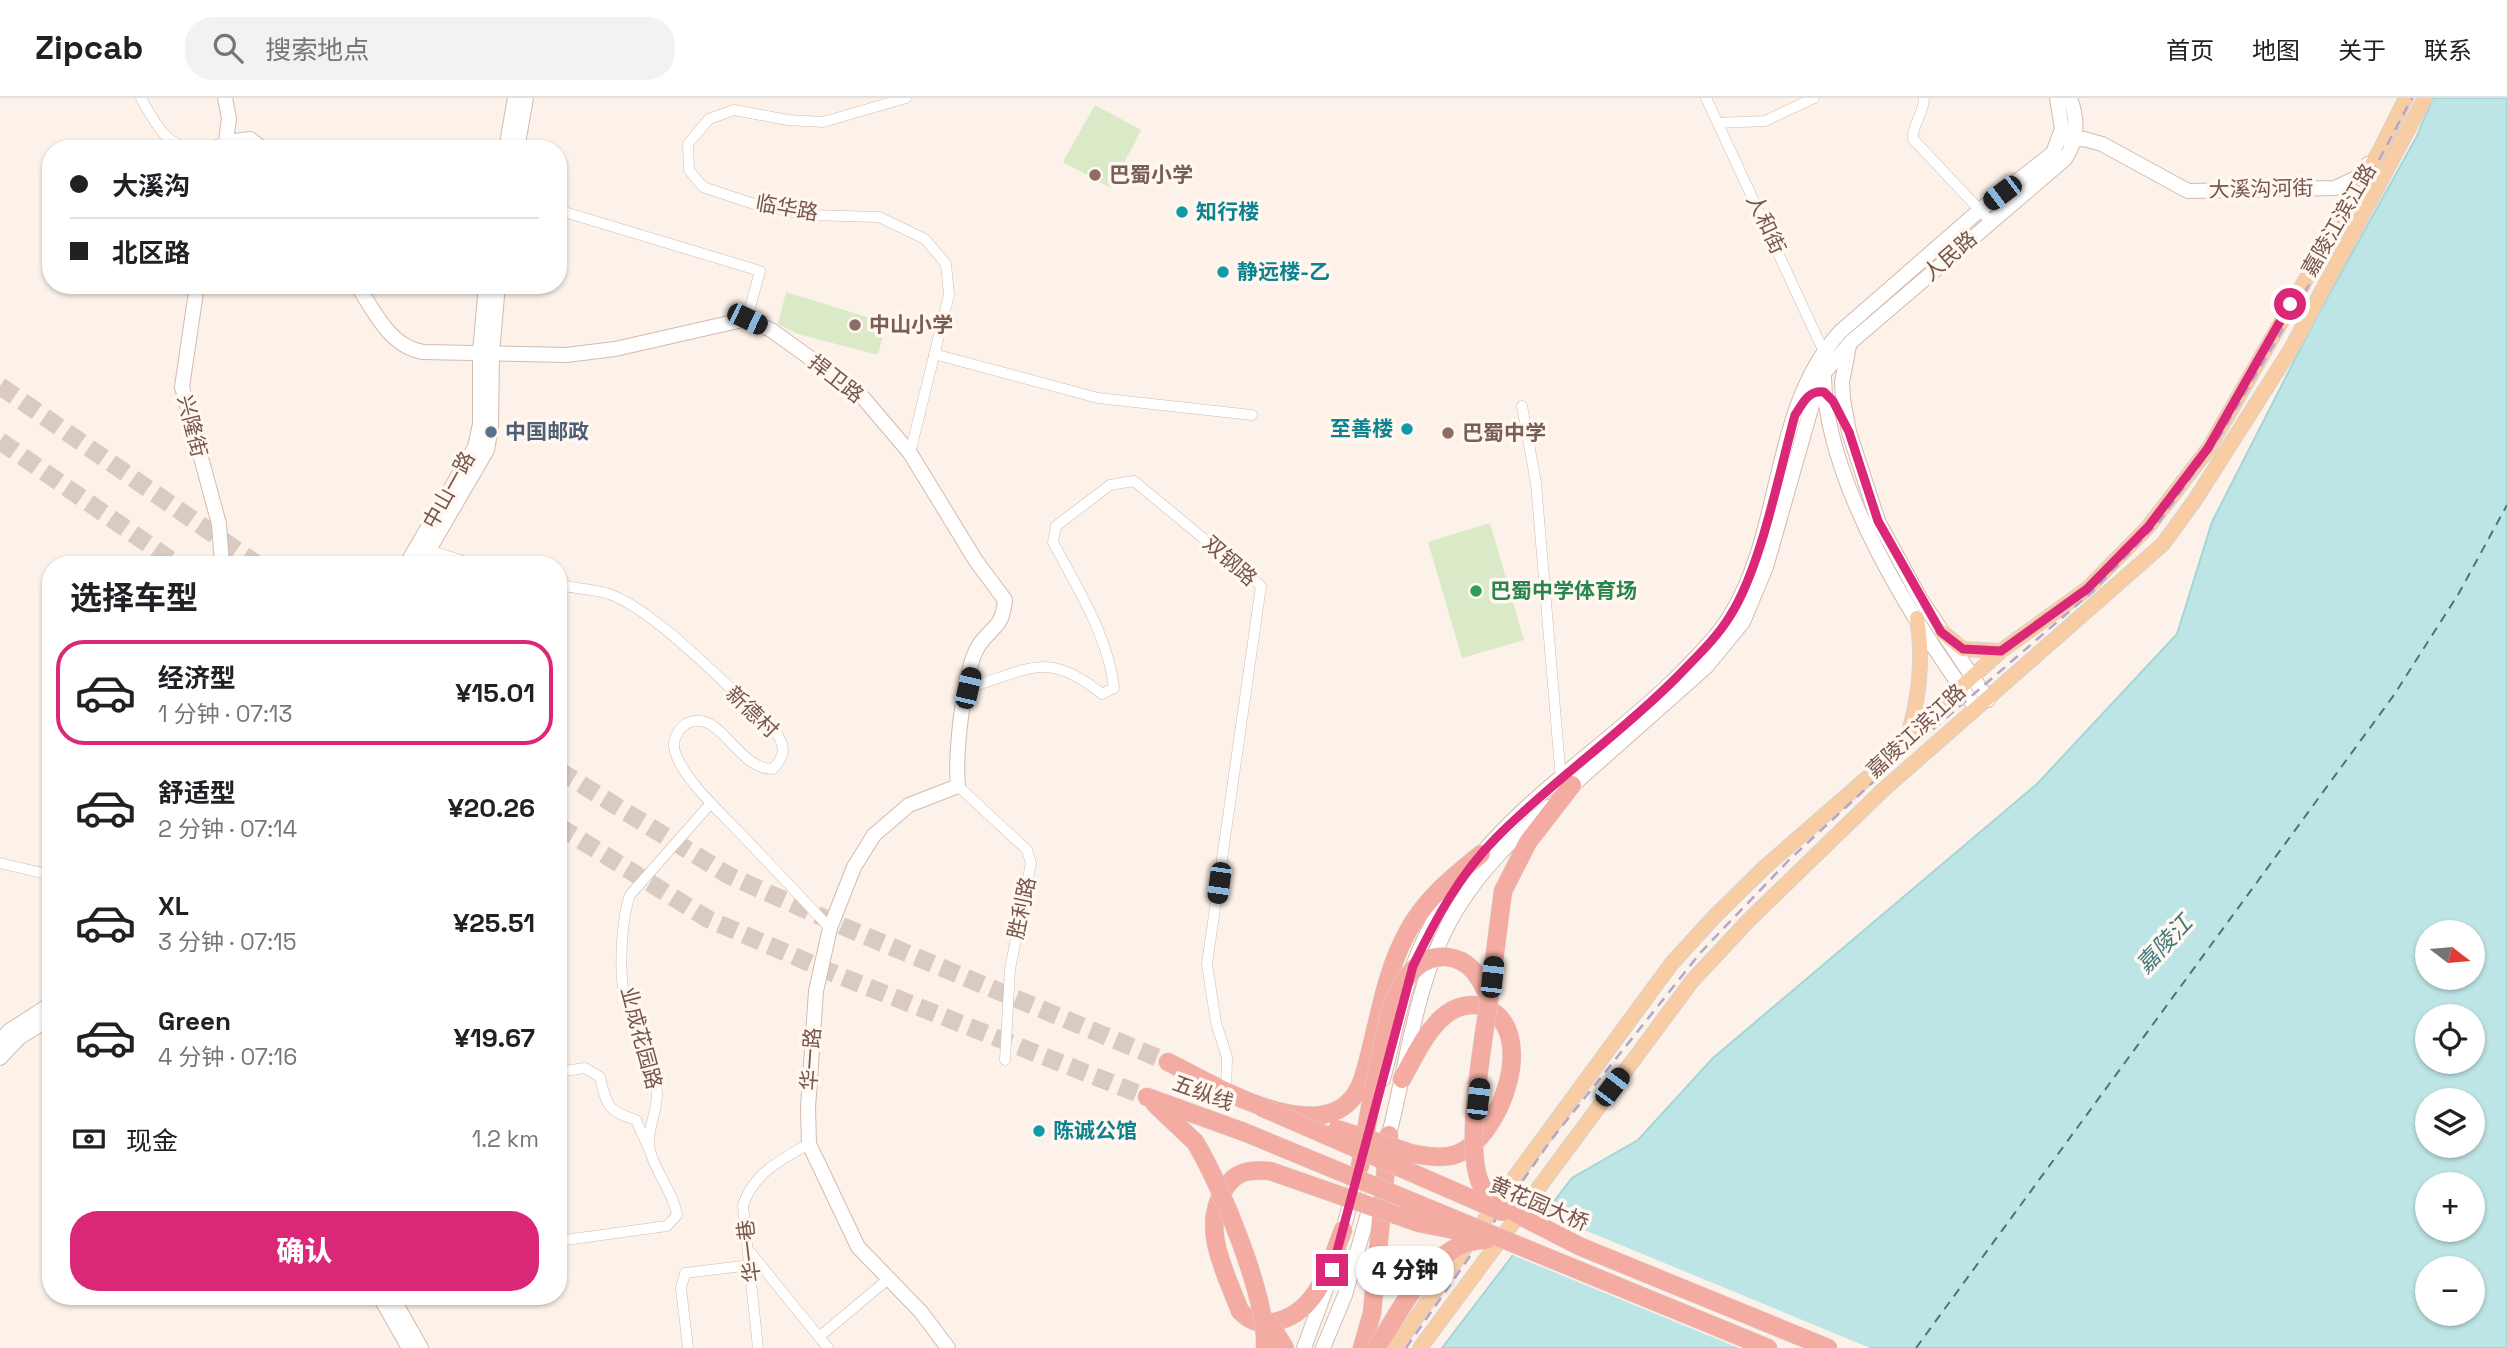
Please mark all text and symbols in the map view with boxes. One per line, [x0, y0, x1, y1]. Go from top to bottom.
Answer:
search box [185, 17, 675, 80]
text: Zipcab [35, 27, 143, 69]
icon: search [209, 29, 247, 67]
text: 搜索地点 [265, 33, 369, 67]
text: 首页 [2166, 35, 2214, 66]
text: 地图 [2252, 35, 2300, 66]
text: 关于 [2338, 35, 2386, 66]
text: 联系 [2424, 35, 2472, 66]
street label: 嘉陵江滨江路 [2295, 158, 2382, 281]
place label: 巴蜀小学 [1109, 161, 1193, 188]
marker: 巴蜀小学 [1087, 167, 1103, 183]
text: 大溪沟 [112, 169, 190, 203]
car [1979, 172, 2026, 214]
street label: 大溪沟河街 [2208, 174, 2314, 203]
street label: 临华路 [754, 189, 820, 226]
street label: 人和街 [1741, 190, 1792, 258]
place label: 知行楼 [1196, 198, 1259, 225]
marker: 知行楼 [1174, 204, 1190, 220]
street label: 人民路 [1917, 225, 1982, 286]
text: 北区路 [112, 236, 190, 270]
place label: 静远楼-乙 [1237, 258, 1330, 285]
marker: 静远楼-乙 [1215, 264, 1231, 280]
route start [2274, 288, 2306, 320]
car [724, 300, 771, 338]
place label: 中山小学 [869, 311, 953, 338]
marker: 中山小学 [847, 317, 863, 333]
street label: 捍卫路 [803, 349, 869, 409]
street label: 兴隆街 [172, 392, 213, 460]
place label: 至善楼 [1330, 415, 1393, 442]
place label: 中国邮政 [505, 418, 589, 445]
place label: 巴蜀中学 [1462, 419, 1546, 446]
marker: 至善楼 [1399, 421, 1415, 437]
marker: 中国邮政 [483, 424, 499, 440]
marker: 巴蜀中学 [1440, 425, 1456, 441]
street label: 中山一路 [416, 446, 481, 533]
street label: 双钢路 [1198, 530, 1263, 591]
place label: 巴蜀中学体育场 [1490, 577, 1637, 604]
text: 选择车型 [70, 578, 198, 618]
marker: 巴蜀中学体育场 [1468, 583, 1484, 599]
icon: car [74, 661, 137, 724]
text: 经济型 [158, 661, 236, 695]
car [954, 665, 983, 711]
text: ¥15.01 [455, 676, 535, 710]
street label: 嘉陵江滨江路 [1860, 678, 1971, 783]
street label: 新德村 [720, 680, 784, 743]
text: 1 分钟 · 07:13 [158, 699, 292, 729]
icon: car [74, 776, 137, 839]
text: 舒适型 [158, 776, 236, 810]
text: ¥20.26 [448, 791, 535, 825]
text: 2 分钟 · 07:14 [158, 814, 297, 844]
car [1206, 861, 1233, 905]
street label: 胜利路 [1002, 874, 1041, 942]
text: XL [158, 889, 189, 923]
icon: car [74, 891, 137, 954]
text: ¥25.51 [453, 906, 535, 940]
water label: 嘉陵江 [2130, 906, 2201, 979]
north arrow [2415, 920, 2485, 990]
map controls [2415, 920, 2485, 1326]
text: 3 分钟 · 07:15 [158, 927, 296, 957]
car [1480, 955, 1505, 999]
street label: 业成花园路 [615, 984, 668, 1092]
text: Green [158, 1004, 231, 1038]
button: locate [2415, 1004, 2485, 1074]
icon: car [74, 1006, 137, 1069]
text: ¥19.67 [454, 1021, 535, 1055]
street label: 华一路 [795, 1027, 826, 1091]
text: 4 分钟 · 07:16 [158, 1042, 297, 1072]
car [1591, 1064, 1634, 1110]
street label: 五纵线 [1169, 1069, 1237, 1116]
car [1466, 1077, 1491, 1121]
button: layers [2415, 1088, 2485, 1158]
place label: 陈诚公馆 [1053, 1117, 1137, 1144]
icon: cash [70, 1120, 108, 1158]
marker: 陈诚公馆 [1031, 1123, 1047, 1139]
text: 现金 [126, 1124, 178, 1158]
text: 1.2 km [472, 1124, 539, 1154]
street label: 黄花园大桥 [1486, 1171, 1593, 1236]
button: + [2415, 1172, 2485, 1242]
button: 确认 [70, 1211, 539, 1291]
street label: 华一巷 [731, 1218, 766, 1284]
callout: 4 分钟 [1356, 1246, 1454, 1294]
route end [1316, 1254, 1348, 1286]
text: 4 分钟 [1372, 1255, 1438, 1285]
button: − [2415, 1256, 2485, 1326]

